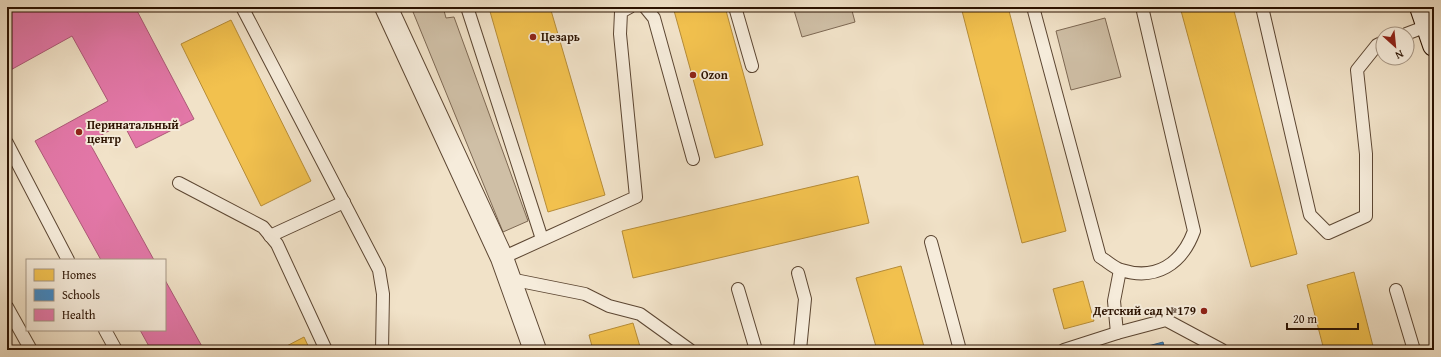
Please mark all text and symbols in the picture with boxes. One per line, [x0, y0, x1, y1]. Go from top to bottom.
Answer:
north arrow [1375, 26, 1415, 66]
place label: Цезарь [541, 28, 580, 45]
marker: Цезарь [528, 32, 538, 42]
text: N [1392, 46, 1406, 64]
place label: Ozon [701, 66, 728, 83]
marker: Ozon [688, 70, 698, 80]
place label: Перинатальный центр [87, 116, 179, 147]
marker: Перинатальный центр [74, 127, 84, 137]
legend [26, 259, 166, 331]
text: Homes [62, 266, 97, 283]
text: Schools [62, 286, 100, 303]
place label: Детский сад №179 [1092, 302, 1196, 319]
scale bar [1287, 305, 1358, 331]
text: Health [62, 306, 96, 323]
marker: Детский сад №179 [1199, 306, 1209, 316]
text: 20 m [1293, 310, 1317, 327]

